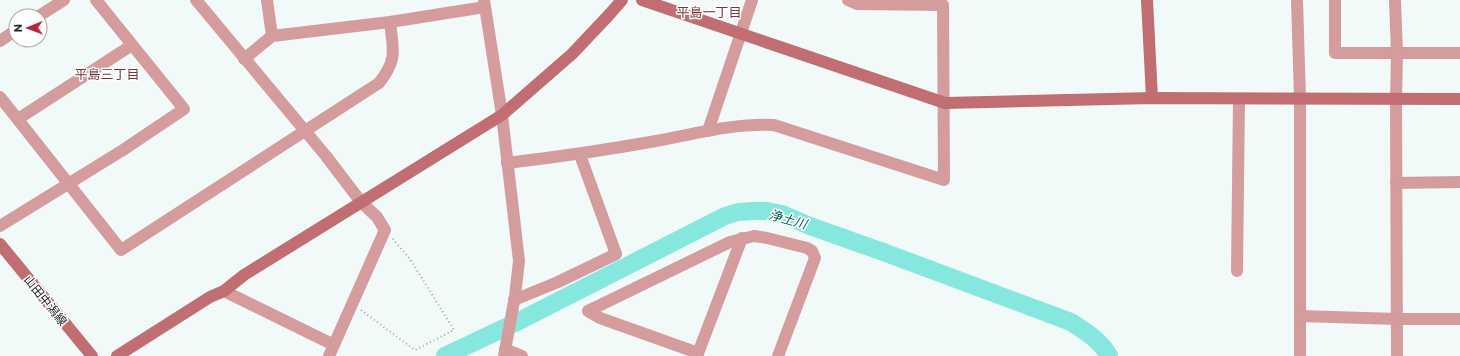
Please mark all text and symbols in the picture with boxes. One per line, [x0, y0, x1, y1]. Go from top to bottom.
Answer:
district label: 平島一丁目 [676, 4, 742, 20]
north arrow [8, 8, 48, 48]
text: N [11, 24, 24, 32]
district label: 平島三丁目 [74, 66, 140, 82]
water label: 浄土川 [767, 206, 811, 233]
street label: 山田中潟線 [22, 272, 70, 328]

